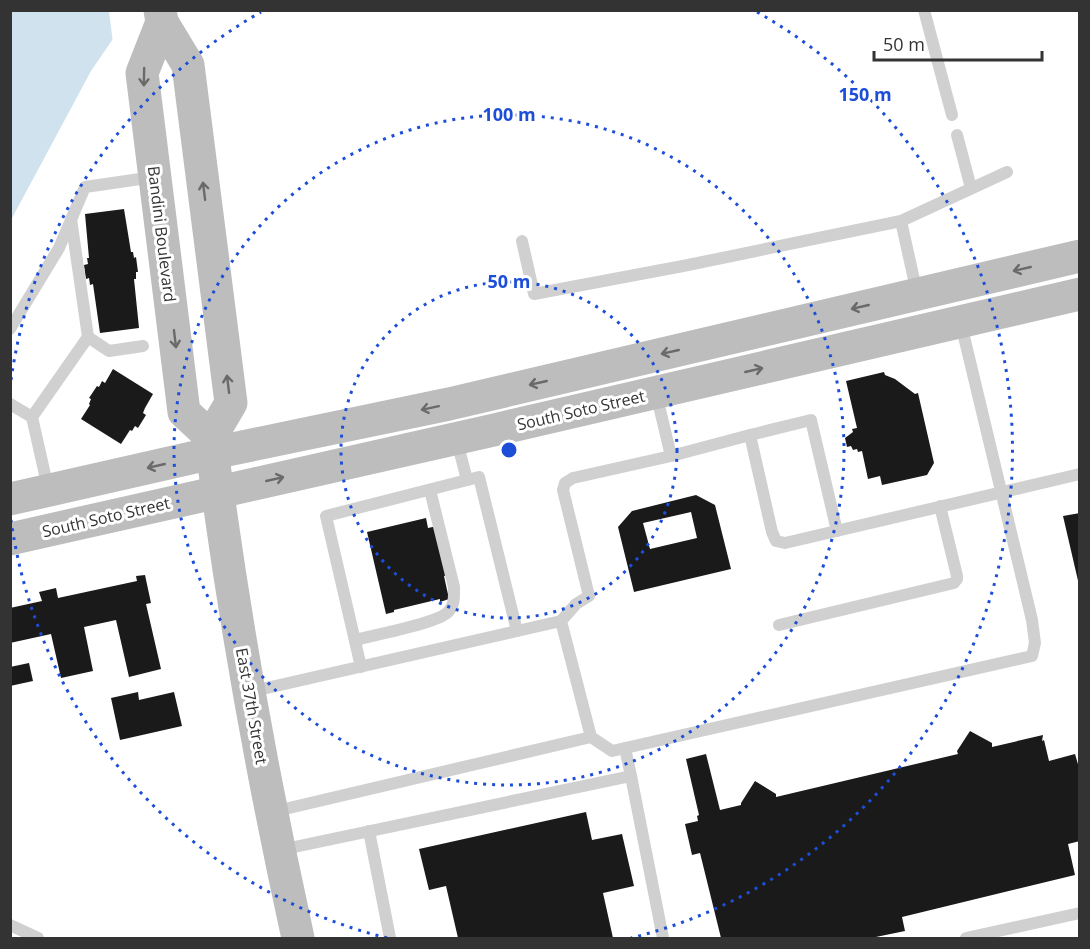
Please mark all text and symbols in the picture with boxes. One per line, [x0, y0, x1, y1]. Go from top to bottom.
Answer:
scale bar [874, 24, 1042, 62]
text: 50 m [883, 32, 925, 56]
one-way arrow [138, 67, 150, 86]
text: 150 m [838, 82, 892, 106]
text: 100 m [482, 102, 536, 126]
street label: Bandini Boulevard [143, 165, 181, 303]
one-way arrow [198, 181, 209, 201]
one-way arrow [1013, 263, 1032, 275]
text: 50 m [488, 269, 530, 293]
one-way arrow [851, 302, 870, 314]
one-way arrow [170, 328, 181, 348]
one-way arrow [661, 347, 680, 359]
one-way arrow [744, 363, 763, 375]
one-way arrow [223, 375, 234, 395]
one-way arrow [529, 378, 548, 390]
street label: South Soto Street [515, 385, 647, 435]
one-way arrow [420, 403, 440, 414]
centre of rings [499, 440, 519, 460]
one-way arrow [146, 460, 165, 472]
one-way arrow [264, 473, 284, 484]
street label: South Soto Street [40, 492, 172, 542]
street label: East 37th Street [231, 646, 273, 766]

